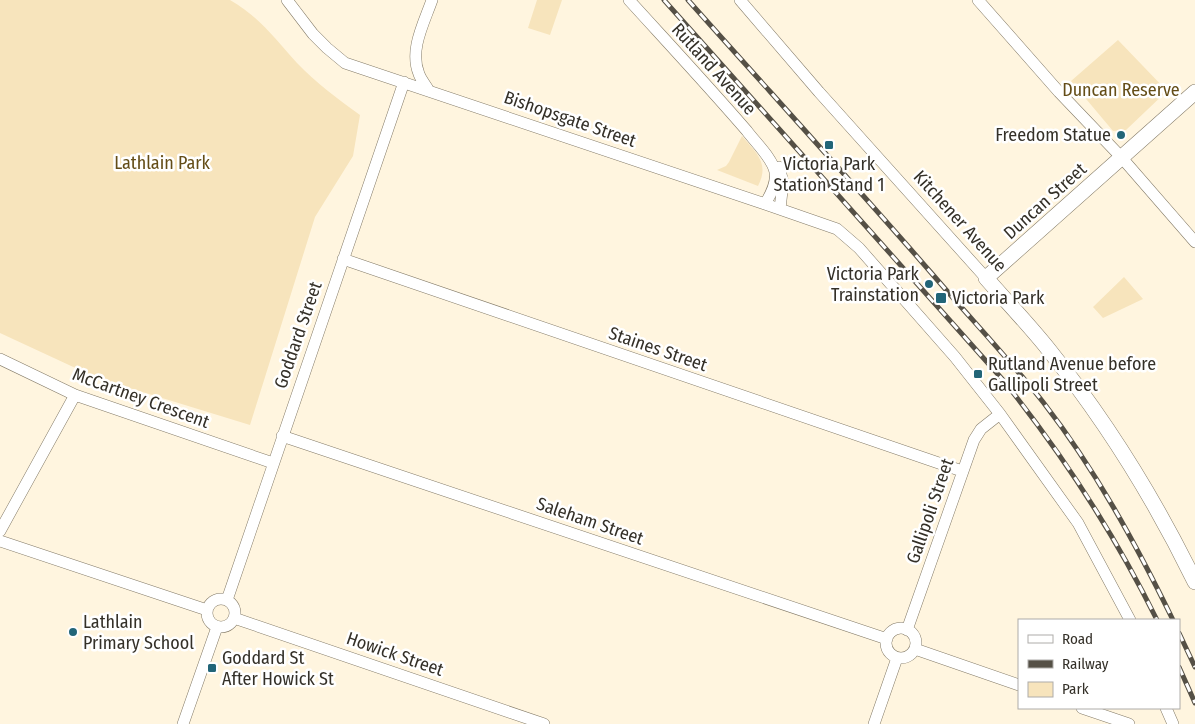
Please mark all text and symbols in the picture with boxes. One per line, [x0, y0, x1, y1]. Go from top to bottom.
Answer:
street label: Rutland Avenue [667, 19, 761, 119]
park label: Duncan Reserve [1062, 79, 1180, 101]
street label: Bishopsgate Street [501, 86, 639, 152]
place label: Freedom Statue [995, 124, 1111, 146]
marker: Freedom Statue [1115, 129, 1127, 141]
marker: Victoria Park Station Stand 1 [823, 139, 835, 151]
park label: Lathlain Park [114, 152, 210, 174]
place label: Victoria Park Station Stand 1 [773, 153, 885, 196]
street label: Duncan Street [999, 158, 1091, 244]
street label: Kitchener Avenue [909, 166, 1011, 276]
place label: Victoria Park Trainstation [827, 263, 920, 306]
street label: Goddard Street [269, 278, 327, 391]
marker: Victoria Park Trainstation [923, 278, 935, 290]
place label: Victoria Park [952, 287, 1045, 309]
marker: Victoria Park [934, 291, 948, 305]
street label: Staines Street [606, 322, 710, 376]
place label: Rutland Avenue before Gallipoli Street [988, 353, 1156, 396]
street label: McCartney Crescent [70, 363, 212, 433]
marker: Rutland Avenue before Gallipoli Street [972, 368, 984, 380]
street label: Gallipoli Street [902, 455, 958, 567]
street label: Saleham Street [534, 492, 647, 550]
place label: Lathlain Primary School [83, 611, 194, 654]
legend [1018, 619, 1180, 709]
marker: Lathlain Primary School [67, 626, 79, 638]
street label: Howick Street [344, 627, 447, 681]
text: Road [1062, 630, 1093, 648]
place label: Goddard St After Howick St [222, 647, 334, 690]
text: Railway [1062, 655, 1109, 673]
marker: Goddard St After Howick St [206, 662, 218, 674]
text: Park [1062, 680, 1089, 698]

